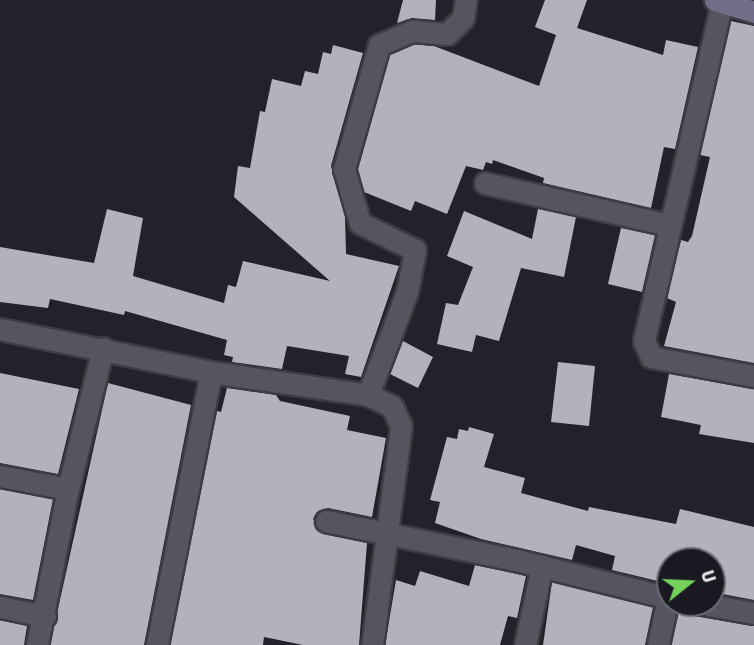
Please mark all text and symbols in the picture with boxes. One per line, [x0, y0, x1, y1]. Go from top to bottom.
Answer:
north arrow [656, 547, 726, 617]
text: U [697, 567, 721, 585]

